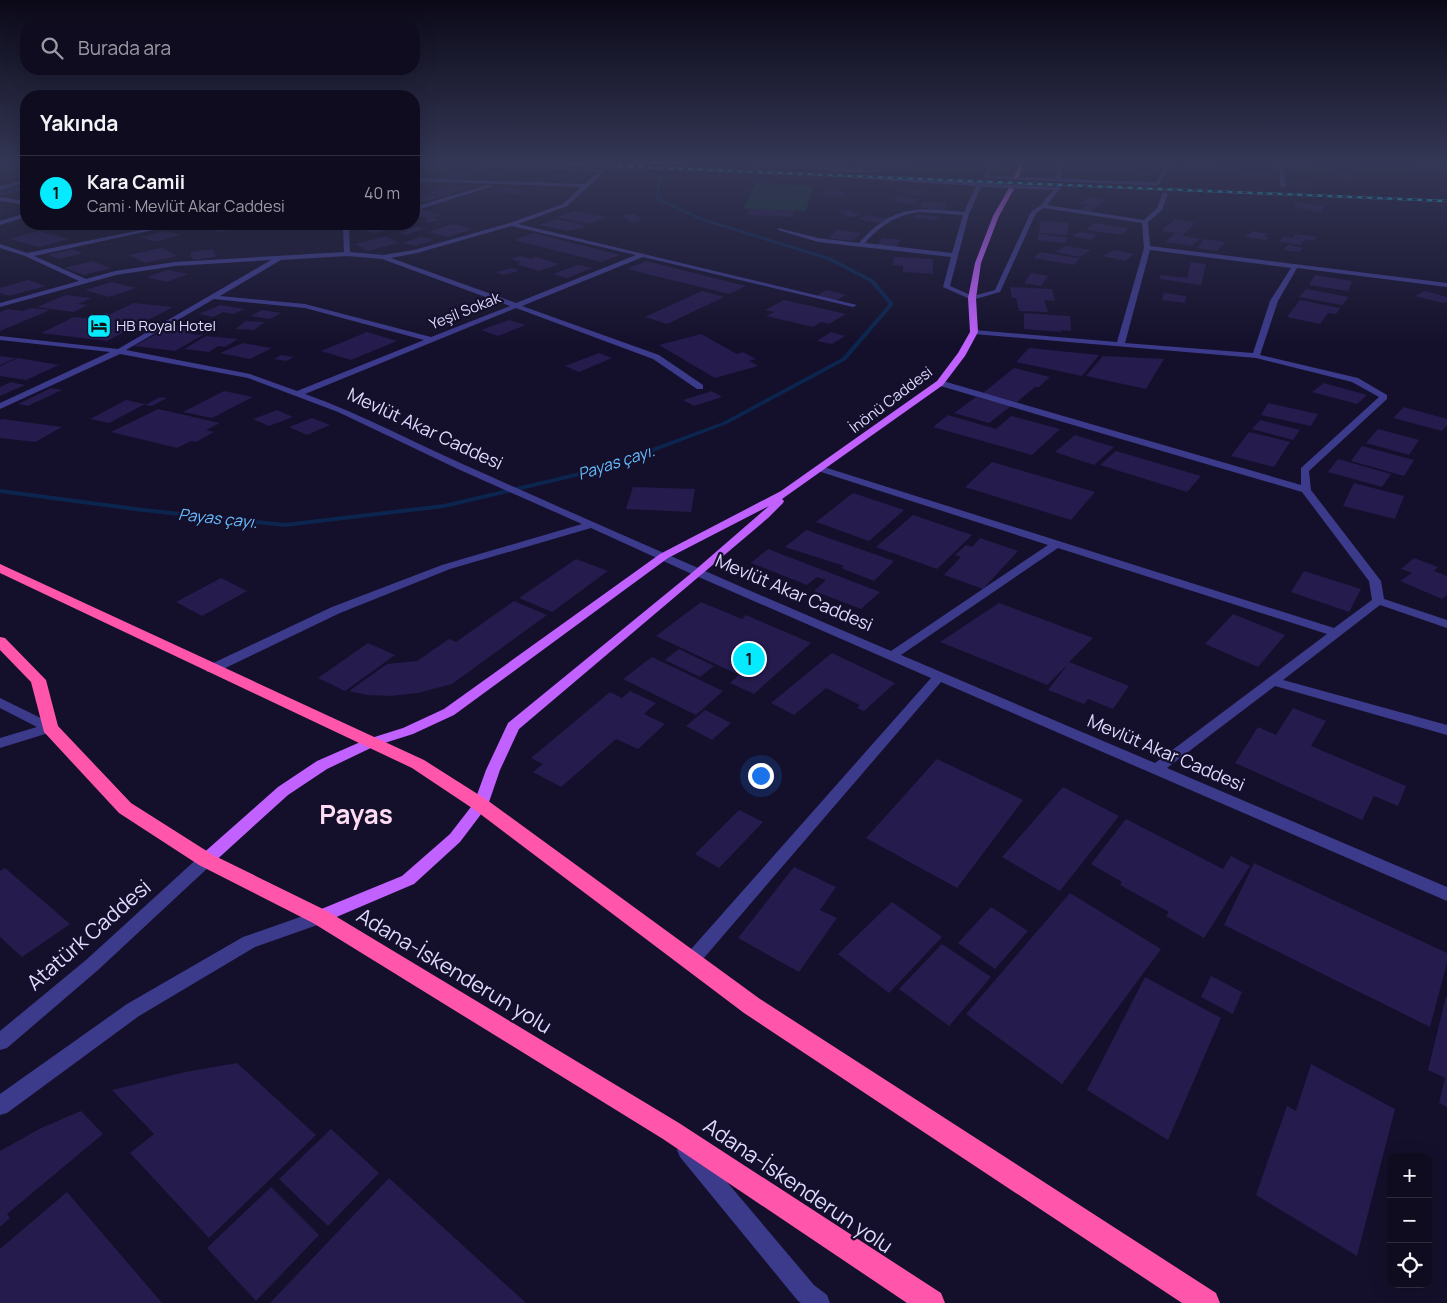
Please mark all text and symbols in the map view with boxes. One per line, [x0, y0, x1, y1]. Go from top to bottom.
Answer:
search box [20, 20, 420, 75]
icon: search [38, 34, 66, 62]
text: Burada ara [78, 35, 171, 61]
text: Yakında [40, 109, 118, 137]
text: Kara Camii [87, 169, 185, 195]
text: 1 [52, 182, 60, 204]
text: 40 m [364, 182, 400, 204]
text: Cami · Mevlüt Akar Caddesi [87, 195, 285, 217]
street label: Yeşil Sokak [426, 287, 504, 334]
hotel icon: HB Royal Hotel [86, 313, 112, 339]
place label: HB Royal Hotel [116, 315, 216, 336]
street label: İnönü Caddesi [845, 361, 937, 438]
street label: Mevlüt Akar Caddesi [344, 382, 507, 475]
water label: Payas çayı. [575, 439, 657, 485]
water label: Payas çayı. [177, 503, 259, 533]
street label: Mevlüt Akar Caddesi [712, 548, 877, 636]
pin: 1 [733, 640, 765, 678]
street label: Mevlüt Akar Caddesi [1084, 708, 1249, 796]
your location [748, 763, 774, 789]
district label: Payas [319, 796, 393, 832]
street label: Atatürk Caddesi [20, 873, 156, 996]
street label: Adana-İskenderun yolu [352, 901, 557, 1040]
street label: Adana-İskenderun yolu [698, 1111, 899, 1259]
map controls [1387, 1153, 1432, 1288]
button: + [1387, 1153, 1432, 1198]
button: − [1387, 1198, 1432, 1243]
button: locate [1387, 1243, 1432, 1288]

